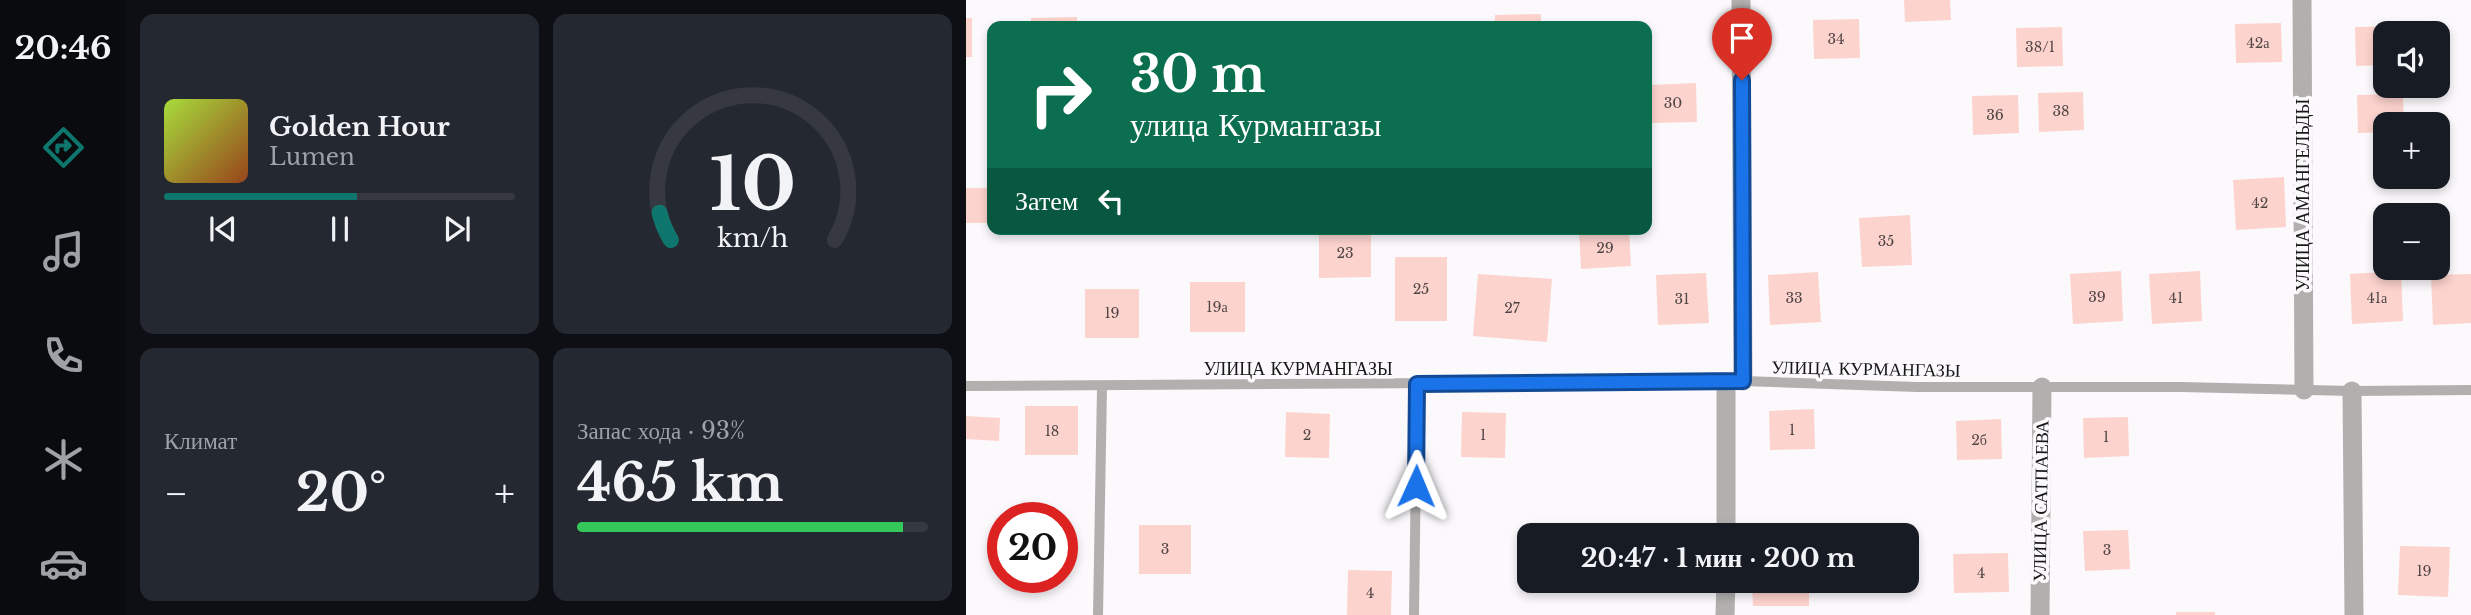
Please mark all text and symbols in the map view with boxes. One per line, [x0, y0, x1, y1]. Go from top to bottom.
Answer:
pin [1712, 8, 1772, 80]
icon: arrive [1723, 19, 1761, 57]
map controls [2373, 21, 2450, 280]
button: sound [2373, 21, 2450, 98]
text: 20:46 [15, 28, 111, 68]
house number: 34 [1828, 30, 1844, 48]
house number: 42а [2246, 34, 2270, 52]
house number: 38/1 [2025, 38, 2055, 56]
text: 30 m [1130, 44, 1265, 105]
icon: right [1015, 49, 1106, 140]
house number: 30 [1664, 94, 1682, 112]
street label: УЛИЦА АМАНГЕЛЬДЫ [2292, 98, 2314, 291]
house number: 38 [2052, 102, 2070, 120]
text: улица Курмангазы [1130, 105, 1381, 145]
house number: 36 [1986, 106, 2004, 124]
text: Golden Hour [269, 111, 450, 143]
button: + [2373, 112, 2450, 189]
icon: directions [39, 123, 88, 172]
text: 10 [709, 139, 796, 230]
text: Lumen [269, 143, 355, 171]
icon: left [1092, 182, 1130, 220]
text: Затем [1015, 185, 1078, 217]
house number: 42 [2252, 194, 2268, 212]
button: − [2373, 203, 2450, 280]
icon: previous [204, 210, 242, 248]
icon: pause [321, 210, 359, 248]
icon: next [438, 210, 476, 248]
text: km/h [717, 223, 788, 254]
icon: music [39, 227, 88, 276]
house number: 35 [1878, 232, 1894, 250]
house number: 29 [1596, 239, 1614, 257]
house number: 23 [1336, 244, 1354, 262]
house number: 25 [1413, 280, 1429, 298]
house number: 39 [2088, 288, 2106, 306]
house number: 33 [1785, 289, 1803, 307]
house number: 41 [2169, 289, 2183, 307]
house number: 41а [2367, 289, 2388, 307]
house number: 31 [1675, 290, 1689, 308]
house number: 19а [1206, 298, 1229, 316]
house number: 27 [1504, 299, 1521, 317]
house number: 19 [1104, 304, 1120, 322]
icon: phone [39, 331, 88, 380]
street label: УЛИЦА КУРМАНГАЗЫ [1771, 356, 1961, 382]
street label: УЛИЦА КУРМАНГАЗЫ [1203, 358, 1393, 380]
text: Запас хода · 93% [577, 417, 745, 445]
street label: УЛИЦА САТПАЕВА [2029, 420, 2053, 582]
house number: 1 [1789, 421, 1795, 439]
house number: 18 [1045, 422, 1059, 440]
house number: 2 [1303, 426, 1311, 444]
house number: 1 [1480, 426, 1486, 444]
text: Климат [164, 427, 237, 455]
house number: 1 [2103, 428, 2109, 446]
house number: 2б [1971, 431, 1987, 449]
icon: climate [39, 435, 88, 484]
position arrow [1379, 449, 1453, 523]
text: 465 km [577, 451, 783, 515]
text: 20° [296, 461, 386, 525]
text: − [164, 470, 188, 517]
text: + [494, 470, 515, 517]
speed limit sign: 20 [987, 502, 1078, 593]
icon: car [39, 539, 88, 588]
house number: 3 [1161, 540, 1169, 558]
house number: 3 [2103, 541, 2111, 559]
text: 20:47 · 1 мин · 200 m [1581, 542, 1855, 574]
house number: 19 [2416, 562, 2432, 580]
house number: 4 [1977, 564, 1985, 582]
house number: 4 [1366, 584, 1374, 602]

